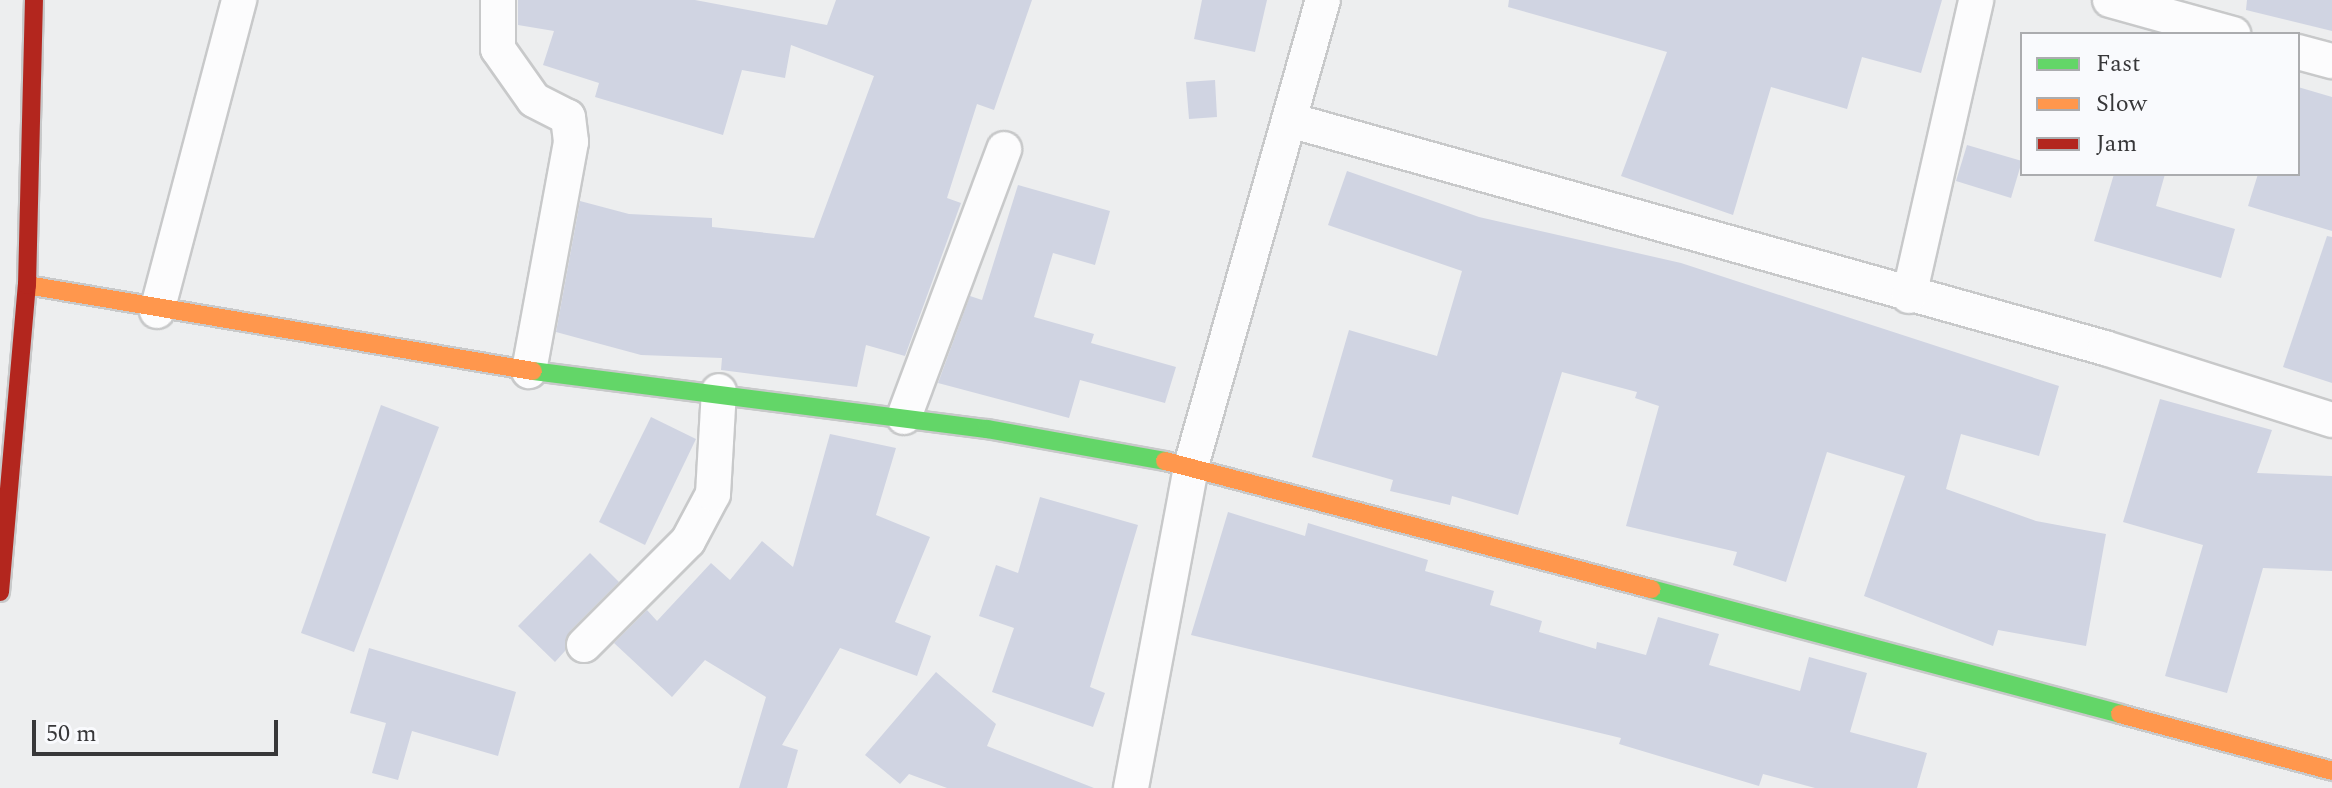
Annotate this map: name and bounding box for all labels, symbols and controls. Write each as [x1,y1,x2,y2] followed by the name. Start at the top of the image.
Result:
[2020,32,2300,176] legend
[2096,46,2141,82] text: Fast
[2096,86,2147,122] text: Slow
[2096,126,2137,162] text: Jam
[36,704,282,754] scale bar
[46,716,97,752] text: 50 m

